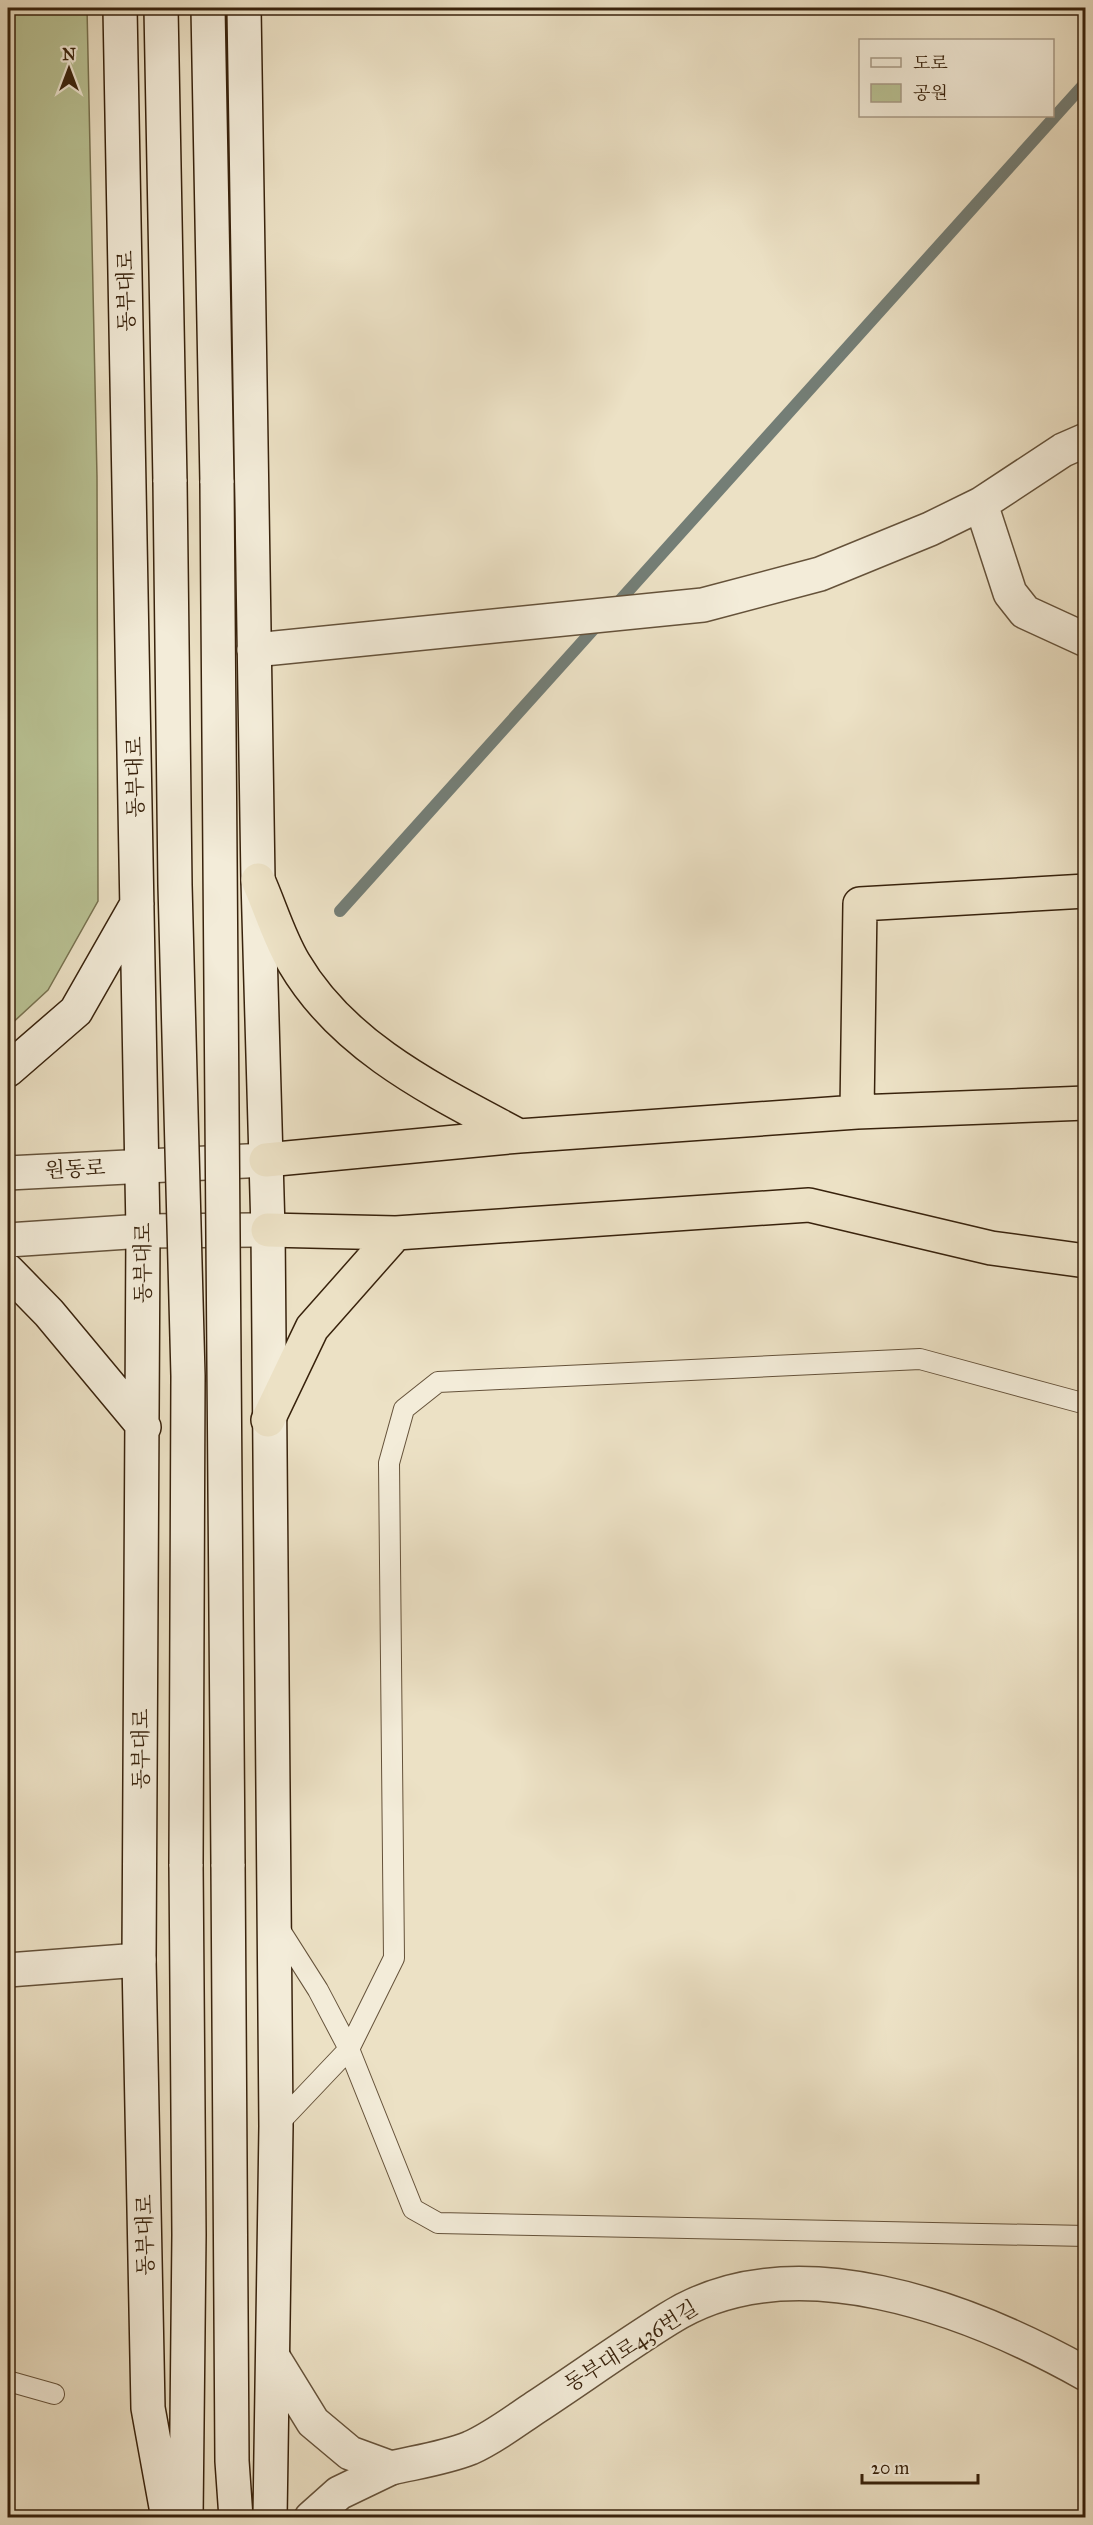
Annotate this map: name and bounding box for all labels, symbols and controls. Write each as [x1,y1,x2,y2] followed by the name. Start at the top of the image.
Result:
[39,39,99,99] north arrow
[859,39,1054,117] legend
[62,45,76,64] text: N
[913,52,948,74] text: 도로
[913,82,948,104] text: 공원
[112,250,140,332] street label: 동부대로
[121,736,149,818] street label: 동부대로
[44,1154,106,1184] street label: 원동로
[130,1222,156,1304] street label: 동부대로
[128,1708,154,1790] street label: 동부대로
[131,2194,159,2276] street label: 동부대로
[559,2295,703,2397] street label: 동부대로436번길
[862,2447,978,2485] scale bar
[871,2457,909,2479] text: 20 m

